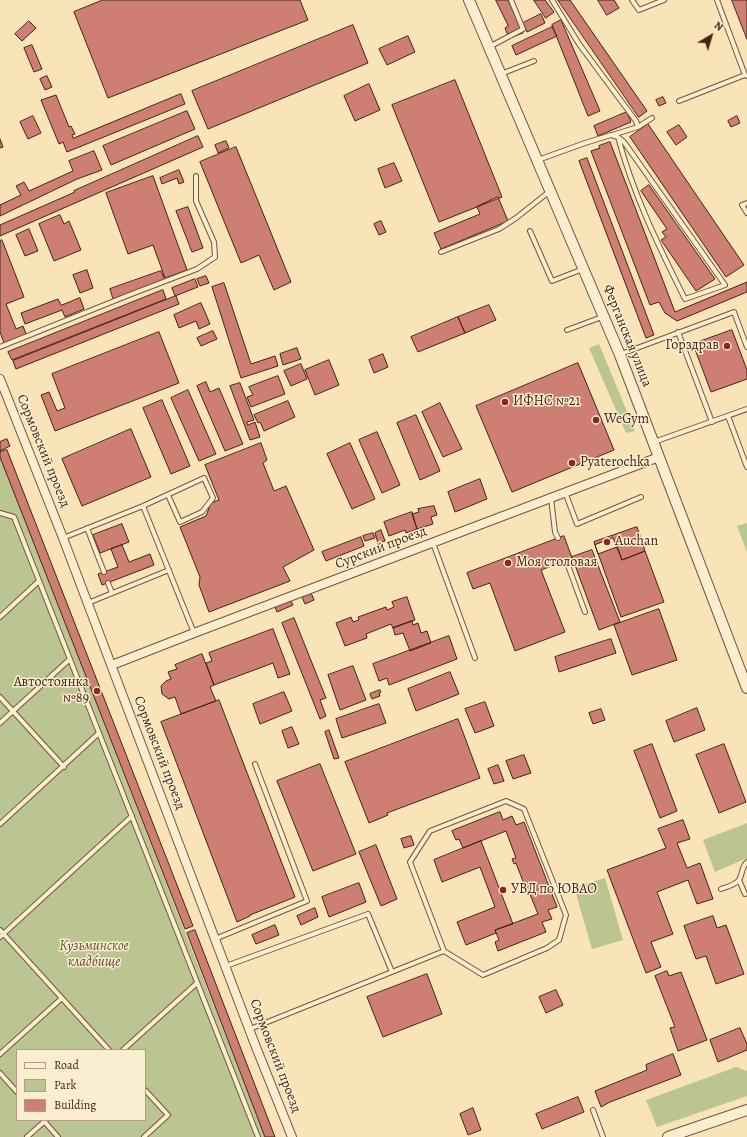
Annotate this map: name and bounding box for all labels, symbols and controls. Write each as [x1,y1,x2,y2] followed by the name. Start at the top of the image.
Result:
[691,16,731,56] north arrow
[711,18,726,35] text: N
[599,282,655,390] street label: Ферганская улица
[665,338,719,354] place label: Горздрав
[722,341,732,351] marker: Горздрав
[13,392,73,510] street label: Сормовский проезд
[513,394,580,410] place label: ИФНС №21
[500,397,510,407] marker: ИФНС №21
[604,412,649,428] place label: WeGym
[591,415,601,425] marker: WeGym
[580,455,650,471] place label: Pyaterochka
[567,458,577,468] marker: Pyaterochka
[333,523,429,573] street label: Сурский проезд
[615,534,658,550] place label: Auchan
[602,537,612,547] marker: Auchan
[516,555,597,571] place label: Моя столовая
[503,558,513,568] marker: Моя столовая
[14,675,89,708] place label: Автостоянка №89
[92,686,102,696] marker: Автостоянка №89
[130,694,188,812] street label: Сормовский проезд
[511,882,597,898] place label: УВД по ЮВАО
[498,885,508,895] marker: УВД по ЮВАО
[59,939,129,972] park label: Кузьминское кладбище
[246,997,304,1115] street label: Сормовский проезд
[16,1049,146,1121] legend
[54,1057,79,1073] text: Road
[54,1077,77,1093] text: Park
[54,1097,96,1113] text: Building

